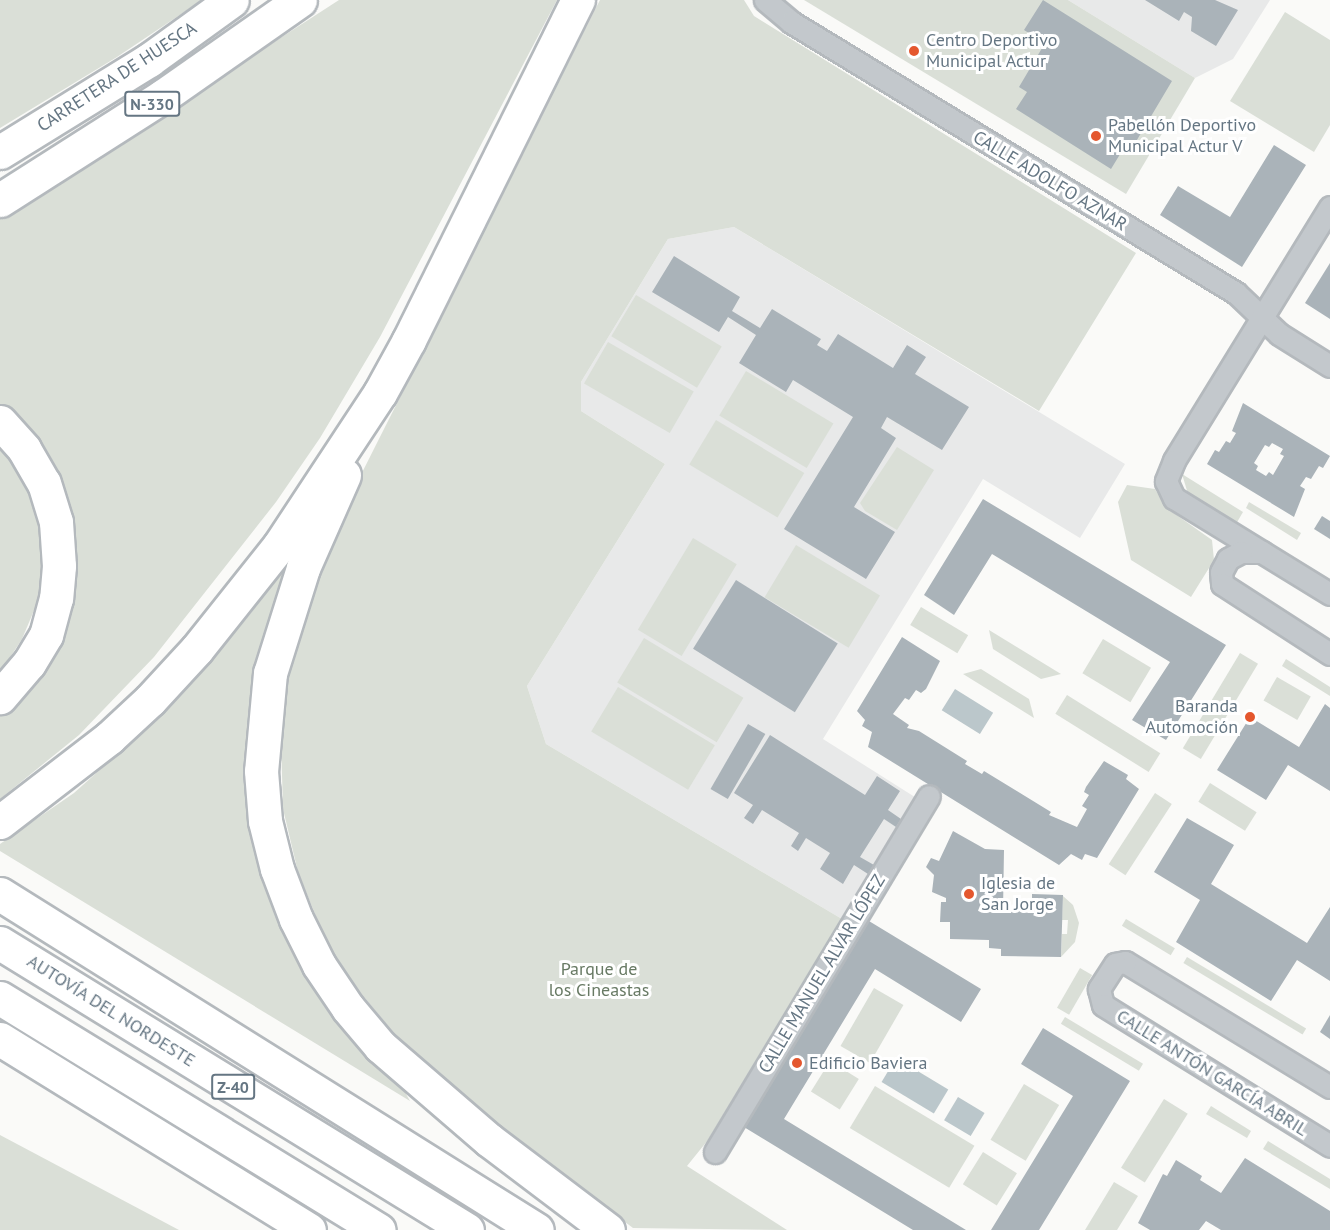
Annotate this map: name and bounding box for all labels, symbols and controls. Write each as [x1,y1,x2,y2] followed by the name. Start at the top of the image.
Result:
[33,17,201,137] street label: CARRETERA DE HUESCA
[926,30,1057,72] place label: Centro Deportivo Municipal Actur
[907,44,921,58] marker: Centro Deportivo Municipal Actur
[124,91,180,117] road number: N-330
[1108,115,1256,158] place label: Pabellón Deportivo Municipal Actur V
[969,126,1131,236] street label: CALLE ADOLFO AZNAR
[1089,129,1103,143] marker: Pabellón Deportivo Municipal Actur V
[1146,696,1238,738] place label: Baranda Automoción
[1243,710,1257,724] marker: Baranda Automoción
[754,870,890,1078] street label: CALLE MANUEL ALVAR LÓPEZ
[981,873,1055,916] place label: Iglesia de San Jorge
[962,887,976,901] marker: Iglesia de San Jorge
[22,950,200,1072] street label: AUTOVÍA DEL NORDESTE
[549,959,649,1002] park label: Parque de los Cineastas
[1112,1005,1312,1141] street label: CALLE ANTÓN GARCÍA ABRIL
[809,1052,927,1074] place label: Edificio Baviera
[790,1056,804,1070] marker: Edificio Baviera
[210,1074,256,1100] road number: Z-40

